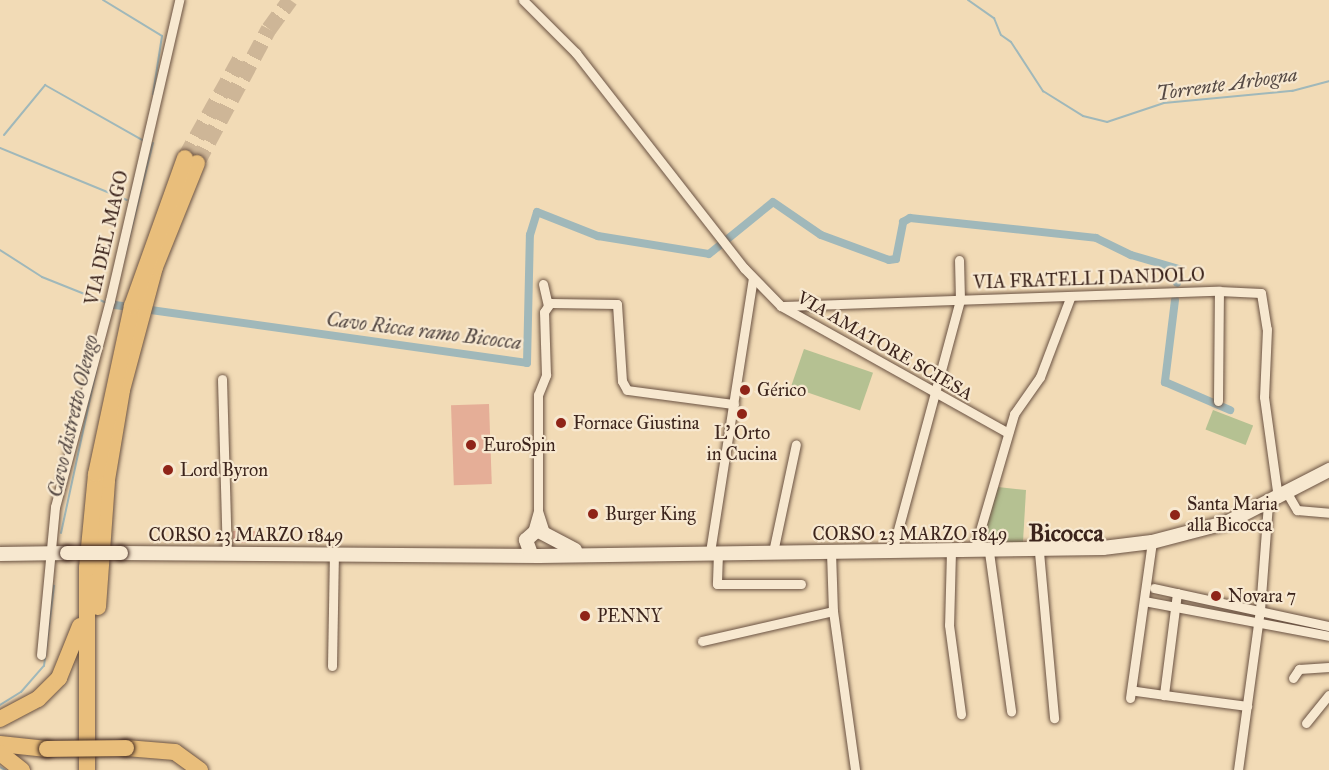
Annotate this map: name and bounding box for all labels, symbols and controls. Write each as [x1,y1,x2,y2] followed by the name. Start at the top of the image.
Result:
[1155,62,1299,106] water label: Torrente Arbogna
[81,169,133,307] street label: VIA DEL MAGO
[973,264,1205,294] street label: VIA FRATELLI DANDOLO
[793,287,977,405] street label: VIA AMATORE SCIESA
[325,307,523,355] water label: Cavo Ricca ramo Bicocca
[43,333,103,499] water label: Cavo distretto Olengo
[757,379,806,401] place label: Gérico
[738,383,752,397] marker: Gérico
[735,407,749,421] marker: L' Orto in Cucina
[573,412,699,434] place label: Fornace Giustina
[554,416,568,430] marker: Fornace Giustina
[707,423,777,466] place label: L' Orto in Cucina
[483,434,555,456] place label: EuroSpin
[464,438,478,452] marker: EuroSpin
[180,459,268,481] place label: Lord Byron
[161,463,175,477] marker: Lord Byron
[1187,494,1278,536] place label: Santa Maria alla Bicocca
[605,503,696,525] place label: Burger King
[586,507,600,521] marker: Burger King
[1168,508,1182,522] marker: Santa Maria alla Bicocca
[1028,520,1104,548] district label: Bicocca
[813,523,1007,545] street label: CORSO 23 MARZO 1849
[149,524,343,546] street label: CORSO 23 MARZO 1849
[1228,585,1296,607] place label: Novara 7
[1209,589,1223,603] marker: Novara 7
[597,605,662,627] place label: PENNY
[578,609,592,623] marker: PENNY

